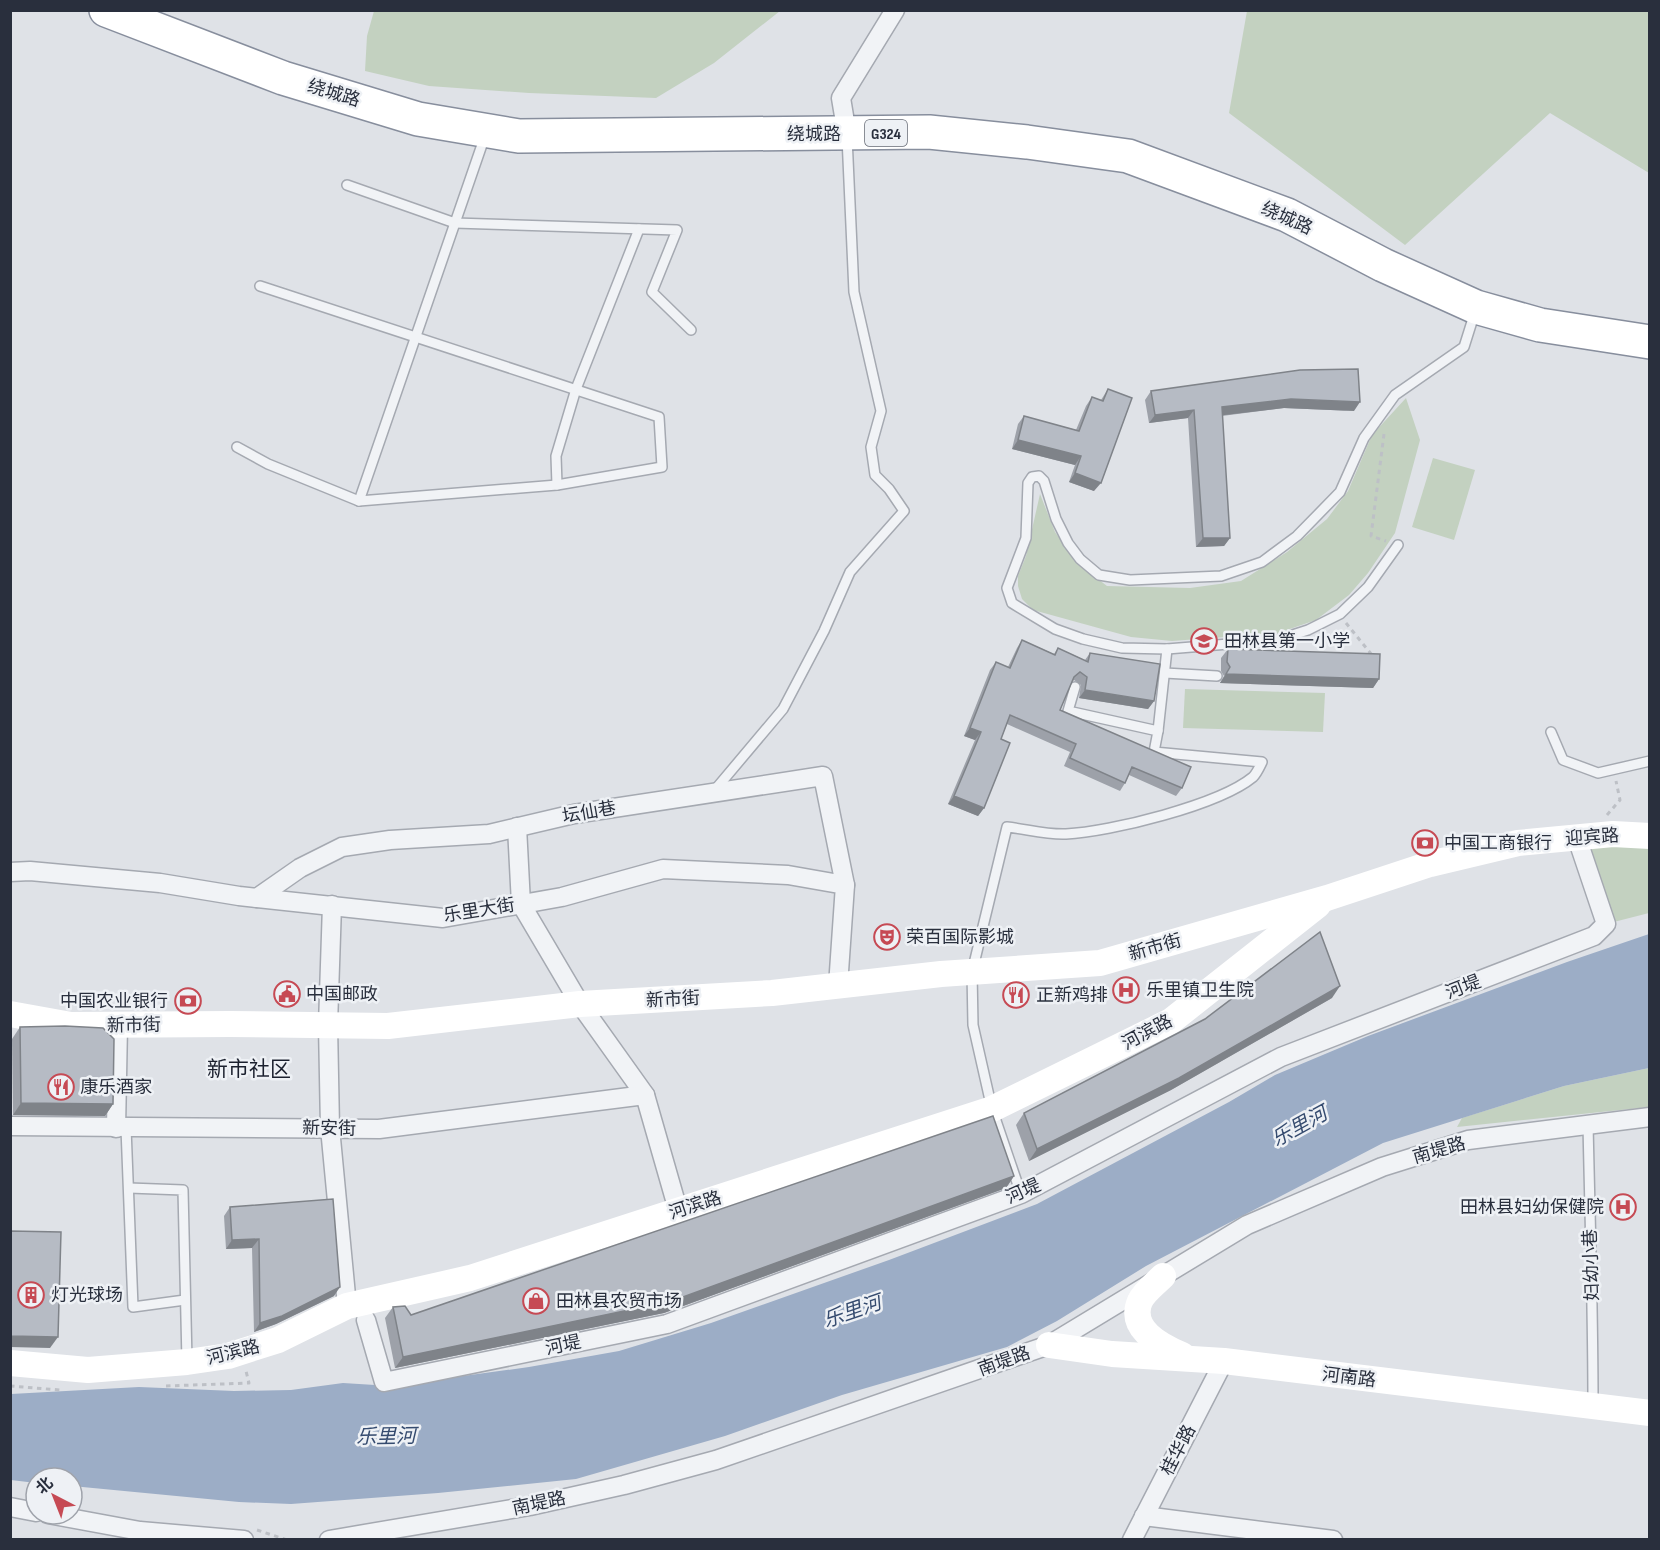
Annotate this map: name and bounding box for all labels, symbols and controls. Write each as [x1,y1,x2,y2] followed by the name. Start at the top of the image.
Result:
[305,76,363,111] street label: 绕城路
[865,120,907,146] road number: G324
[787,124,841,145] street label: 绕城路
[1258,198,1316,239] street label: 绕城路
[1189,626,1219,656] school or university icon: 田林县第一小学
[1224,631,1350,652] place label: 田林县第一小学
[561,797,617,828] street label: 坛仙巷
[1564,825,1620,850] street label: 迎宾路
[1410,828,1440,858] bank icon: 中国工商银行
[1444,833,1552,854] place label: 中国工商银行
[442,894,516,926] street label: 乐里大街
[872,922,902,952] theatre icon: 荣百国际影城
[906,927,1014,948] place label: 荣百国际影城
[1126,930,1184,965] street label: 新市街
[1443,971,1484,1004] street label: 河堤
[1111,975,1141,1005] hospital icon: 乐里镇卫生院
[272,979,302,1009] public building icon: 中国邮政
[1001,980,1031,1010] restaurant icon: 正新鸡排
[1146,980,1254,1001] place label: 乐里镇卫生院
[306,984,378,1005] place label: 中国邮政
[1036,985,1108,1006] place label: 正新鸡排
[173,986,203,1016] bank icon: 中国农业银行
[646,988,701,1011] street label: 新市街
[60,991,168,1012] place label: 中国农业银行
[1118,1010,1176,1054] street label: 河滨路
[107,1015,161,1036] street label: 新市街
[207,1057,291,1082] district label: 新市社区
[46,1072,76,1102] restaurant icon: 康乐酒家
[80,1077,152,1098] place label: 康乐酒家
[1267,1100,1335,1152] water label: 乐里河
[302,1118,356,1139] street label: 新安街
[1410,1133,1468,1168] street label: 南堤路
[1002,1175,1044,1208] street label: 河堤
[666,1187,724,1224] street label: 河滨路
[1608,1192,1638,1222] hospital icon: 田林县妇幼保健院
[1460,1197,1604,1218] place label: 田林县妇幼保健院
[1580,1229,1603,1301] street label: 妇幼小巷
[16,1280,46,1310] building icon: 灯光球场
[51,1285,123,1306] place label: 灯光球场
[521,1286,551,1316] shop icon: 田林县农贸市场
[820,1290,888,1333] water label: 乐里河
[556,1291,682,1312] place label: 田林县农贸市场
[543,1331,583,1360] street label: 河堤
[204,1336,262,1369] street label: 河滨路
[975,1342,1033,1381] street label: 南堤路
[1321,1364,1377,1391] street label: 河南路
[1157,1421,1200,1479] street label: 桂华路
[356,1424,420,1450] water label: 乐里河
[24,1466,84,1526] north arrow
[33,1474,57,1498] text: 北
[511,1488,568,1519] street label: 南堤路

